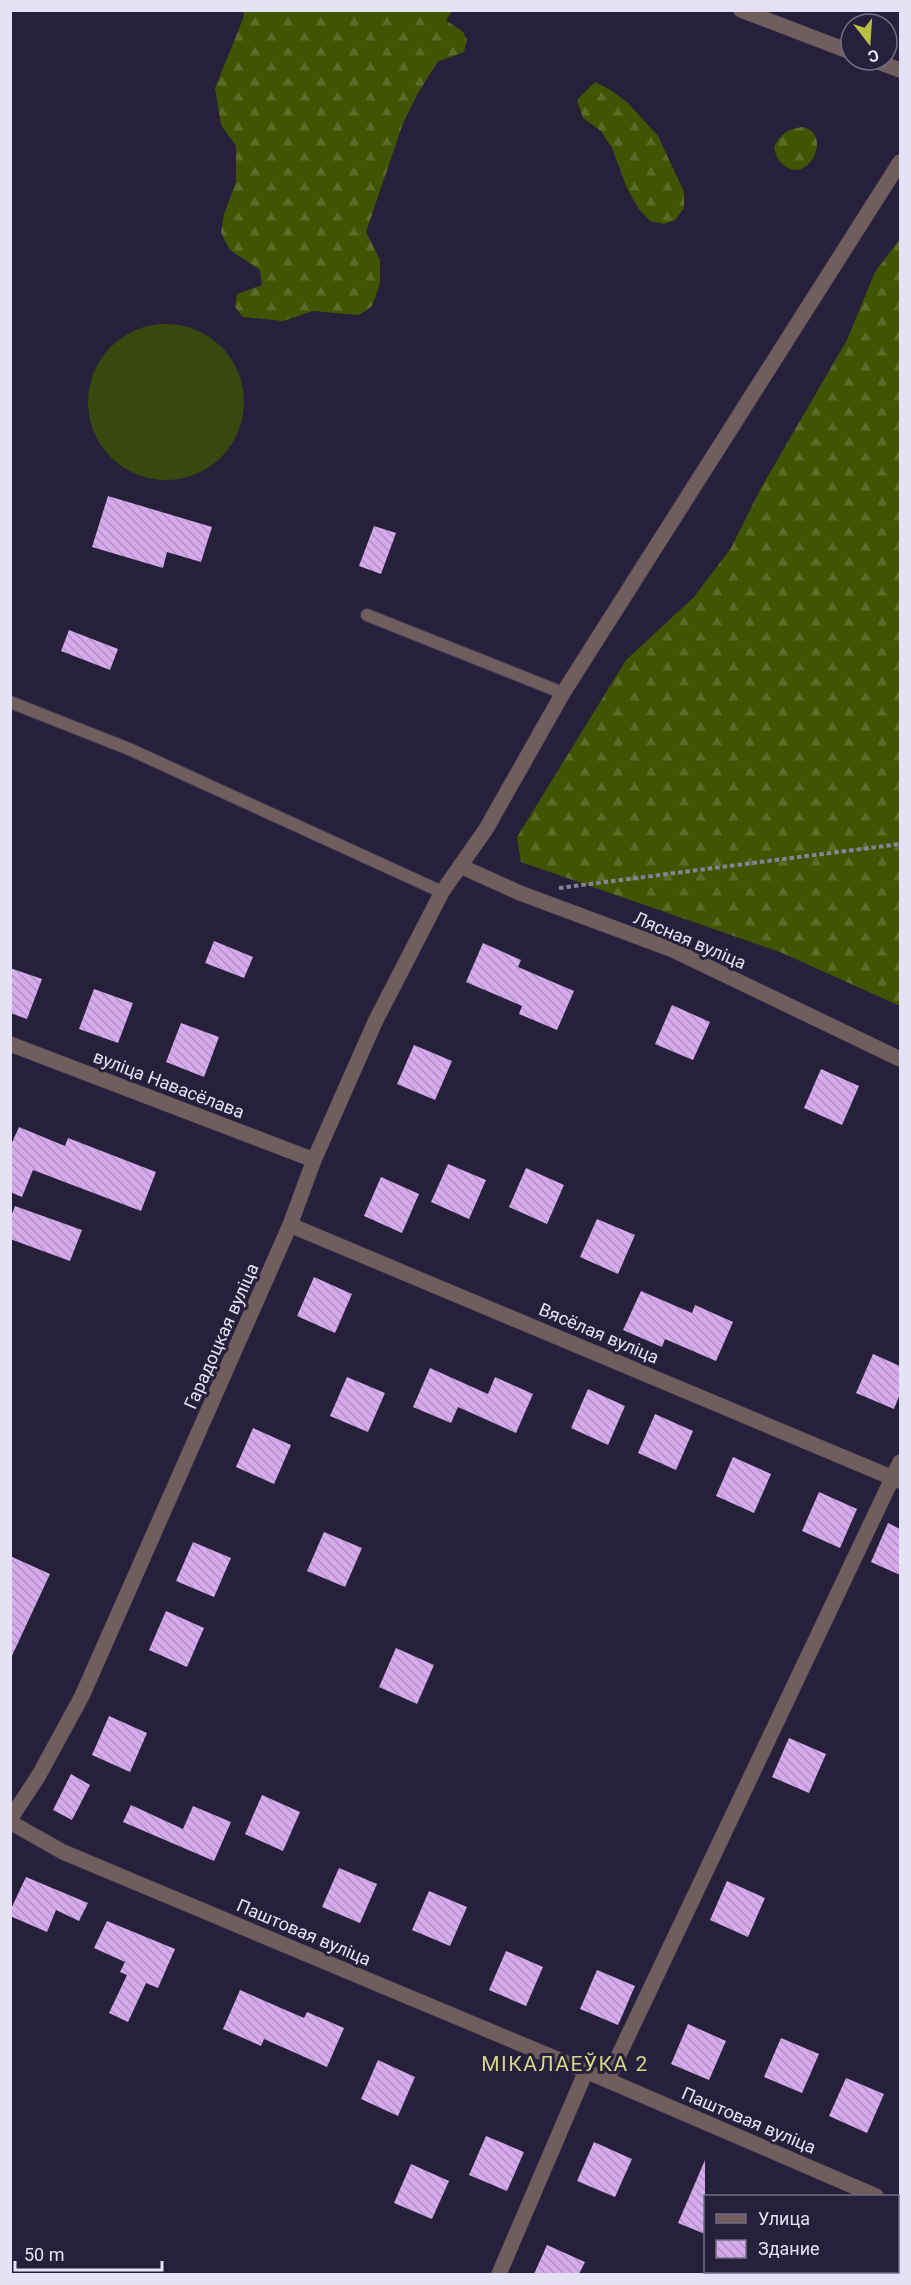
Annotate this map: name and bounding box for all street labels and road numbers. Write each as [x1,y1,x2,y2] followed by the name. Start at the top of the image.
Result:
[631,907,749,973] street label: Лясная вуліца
[91,1046,247,1122] street label: вуліца Навасёлава
[179,1260,263,1412] street label: Гарадоцкая вуліца
[536,1298,662,1368] street label: Вясёлая вуліца
[234,1894,374,1970] street label: Паштовая вуліца
[679,2082,819,2158] street label: Паштовая вуліца

